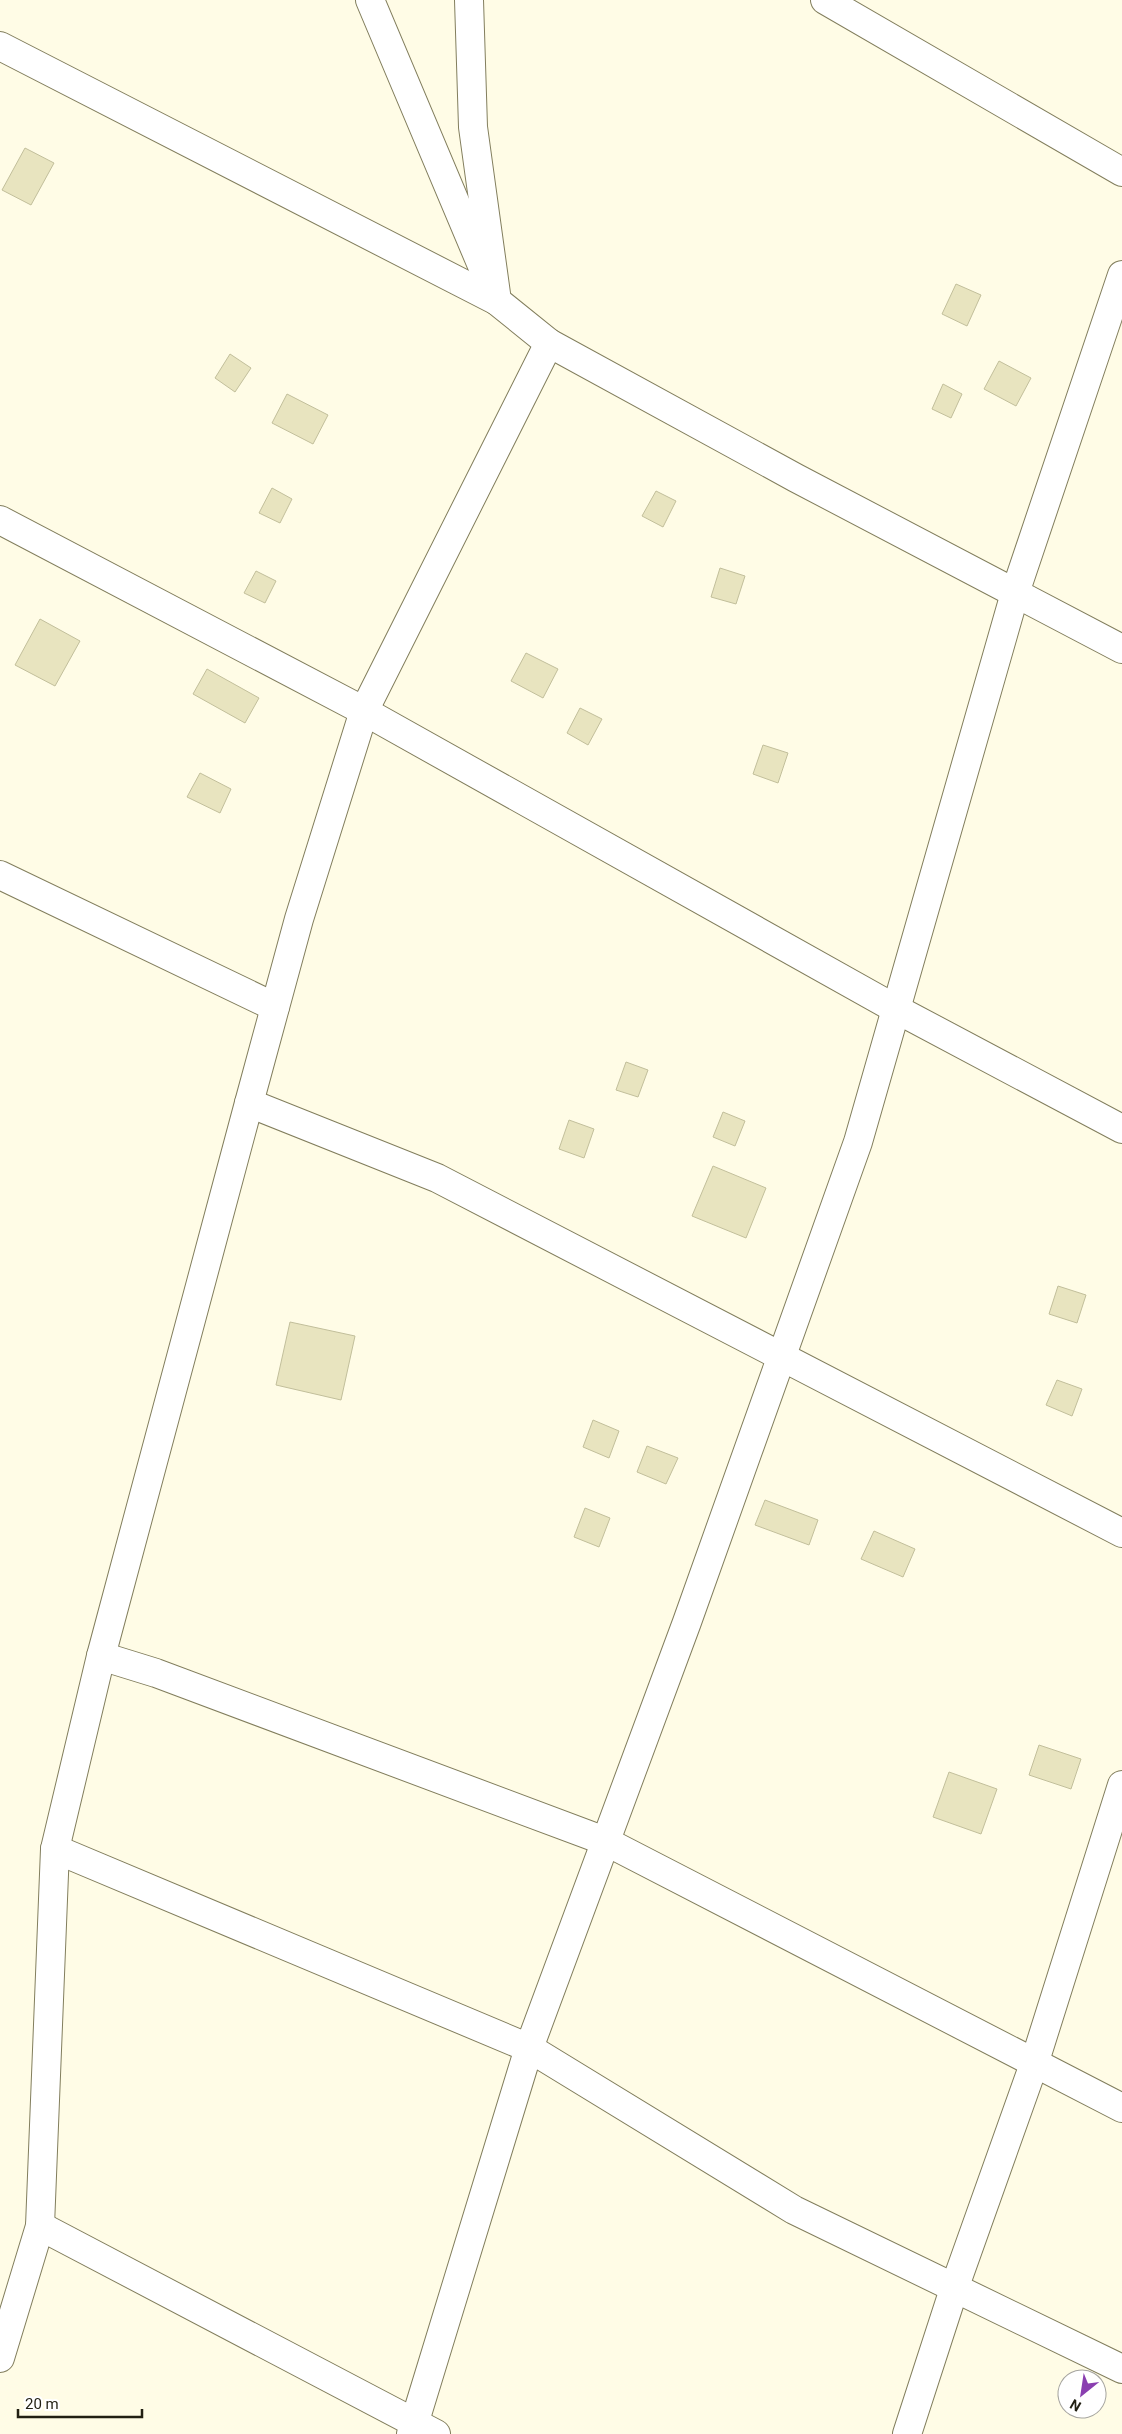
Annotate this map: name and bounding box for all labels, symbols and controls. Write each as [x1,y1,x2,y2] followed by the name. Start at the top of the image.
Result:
[1057,2369,1107,2419] north arrow
[18,2386,141,2418] scale bar
[25,2395,59,2413] text: 20 m
[1067,2396,1084,2415] text: N

